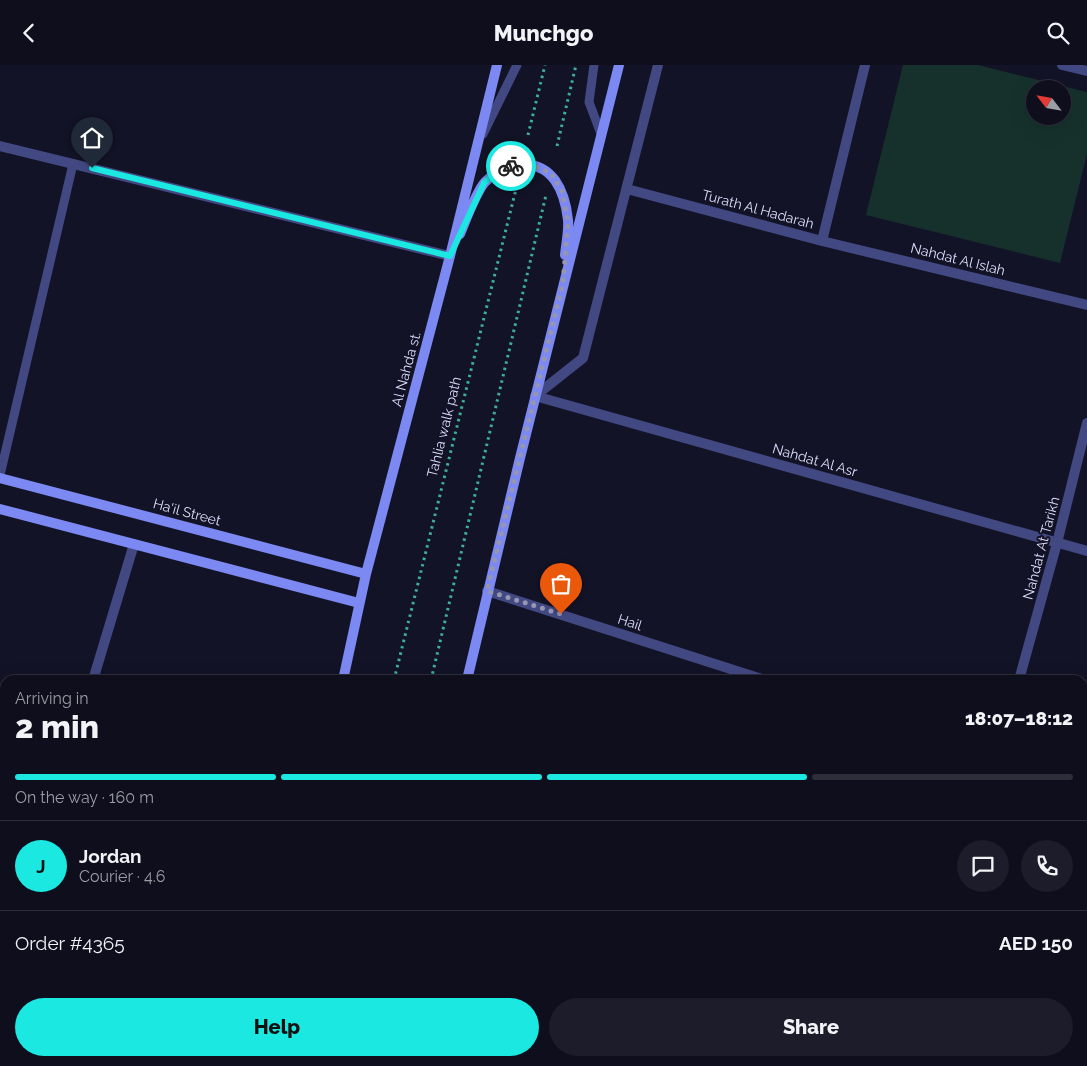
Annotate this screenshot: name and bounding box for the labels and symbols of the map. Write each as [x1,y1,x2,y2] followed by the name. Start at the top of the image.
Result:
[1026,80,1071,125] north arrow
[71,117,113,168] pin
[486,141,536,191] courier
[700,186,816,232] street label: Turath Al Hadarah
[909,240,1007,278] street label: Nahdat Al Islah
[388,330,424,408] street label: Al Nahda st.
[424,375,464,479] street label: Tahlia walk path
[771,440,859,480] street label: Nahdat Al Asr
[151,495,223,529] street label: Ha'il Street
[1020,495,1062,601] street label: Nahdat At Tarikh
[540,563,582,614] pin
[616,611,644,633] street label: Hail

